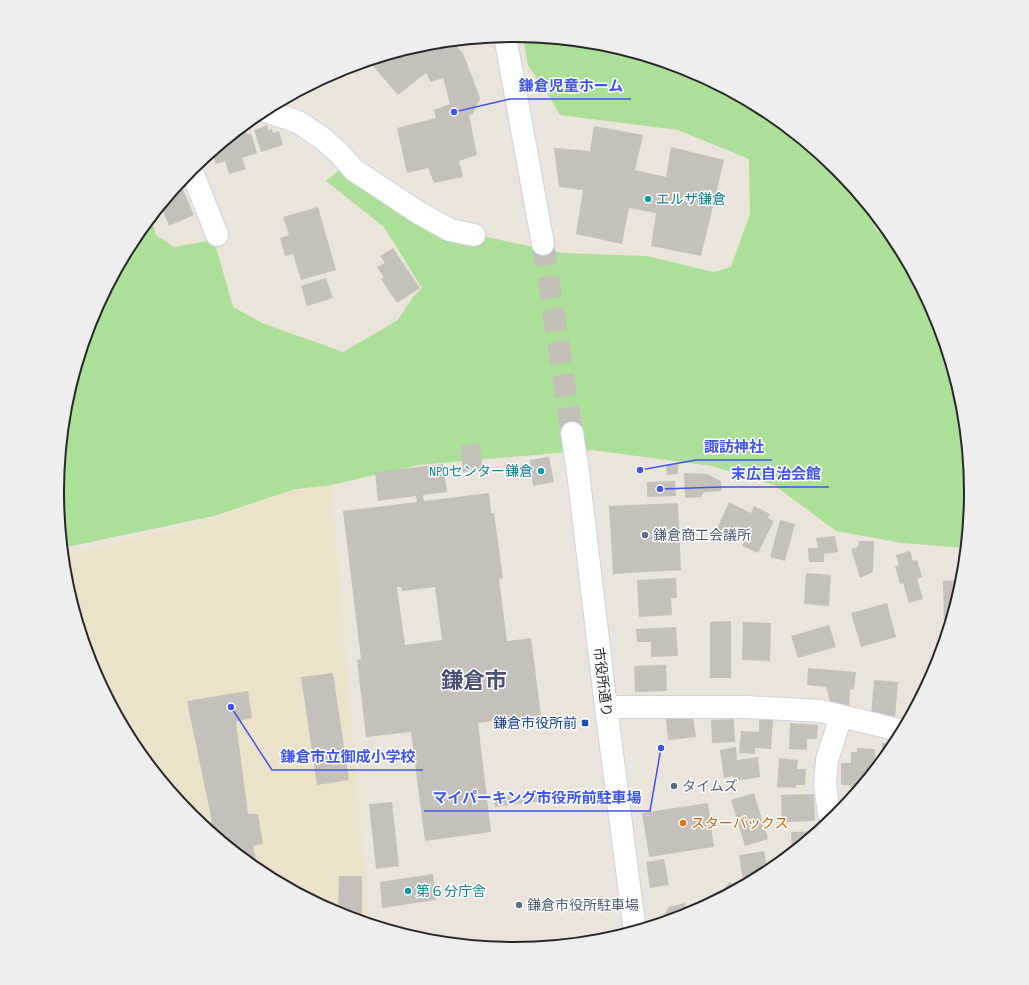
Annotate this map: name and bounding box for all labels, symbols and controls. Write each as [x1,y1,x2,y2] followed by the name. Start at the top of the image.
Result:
[510,72,631,99] callout: 鎌倉児童ホーム
[518,77,623,96] text: 鎌倉児童ホーム
[656,191,726,208] place label: エルザ鎌倉
[643,194,653,204] marker: エルザ鎌倉
[696,433,772,460] callout: 諏訪神社
[704,438,764,457] text: 諏訪神社
[723,460,829,487] callout: 末広自治会館
[429,463,533,480] place label: NPOセンター鎌倉
[731,465,821,484] text: 末広自治会館
[536,466,546,476] marker: NPOセンター鎌倉
[653,527,751,544] place label: 鎌倉商工会議所
[640,530,650,540] marker: 鎌倉商工会議所
[590,646,615,718] street label: 市役所通り
[441,668,507,695] district label: 鎌倉市
[493,715,577,732] place label: 鎌倉市役所前
[580,718,590,728] marker: 鎌倉市役所前
[272,743,423,770] callout: 鎌倉市立御成小学校
[279,748,416,767] text: 鎌倉市立御成小学校
[682,778,738,795] place label: タイムズ
[669,781,679,791] marker: タイムズ
[424,784,650,811] callout: マイパーキング市役所前駐車場
[432,789,642,808] text: マイパーキング市役所前駐車場
[691,815,788,832] place label: スターバックス
[678,818,688,828] marker: スターバックス
[416,883,486,900] place label: 第６分庁舎
[403,886,413,896] marker: 第６分庁舎
[527,897,639,914] place label: 鎌倉市役所駐車場
[514,900,524,910] marker: 鎌倉市役所駐車場

